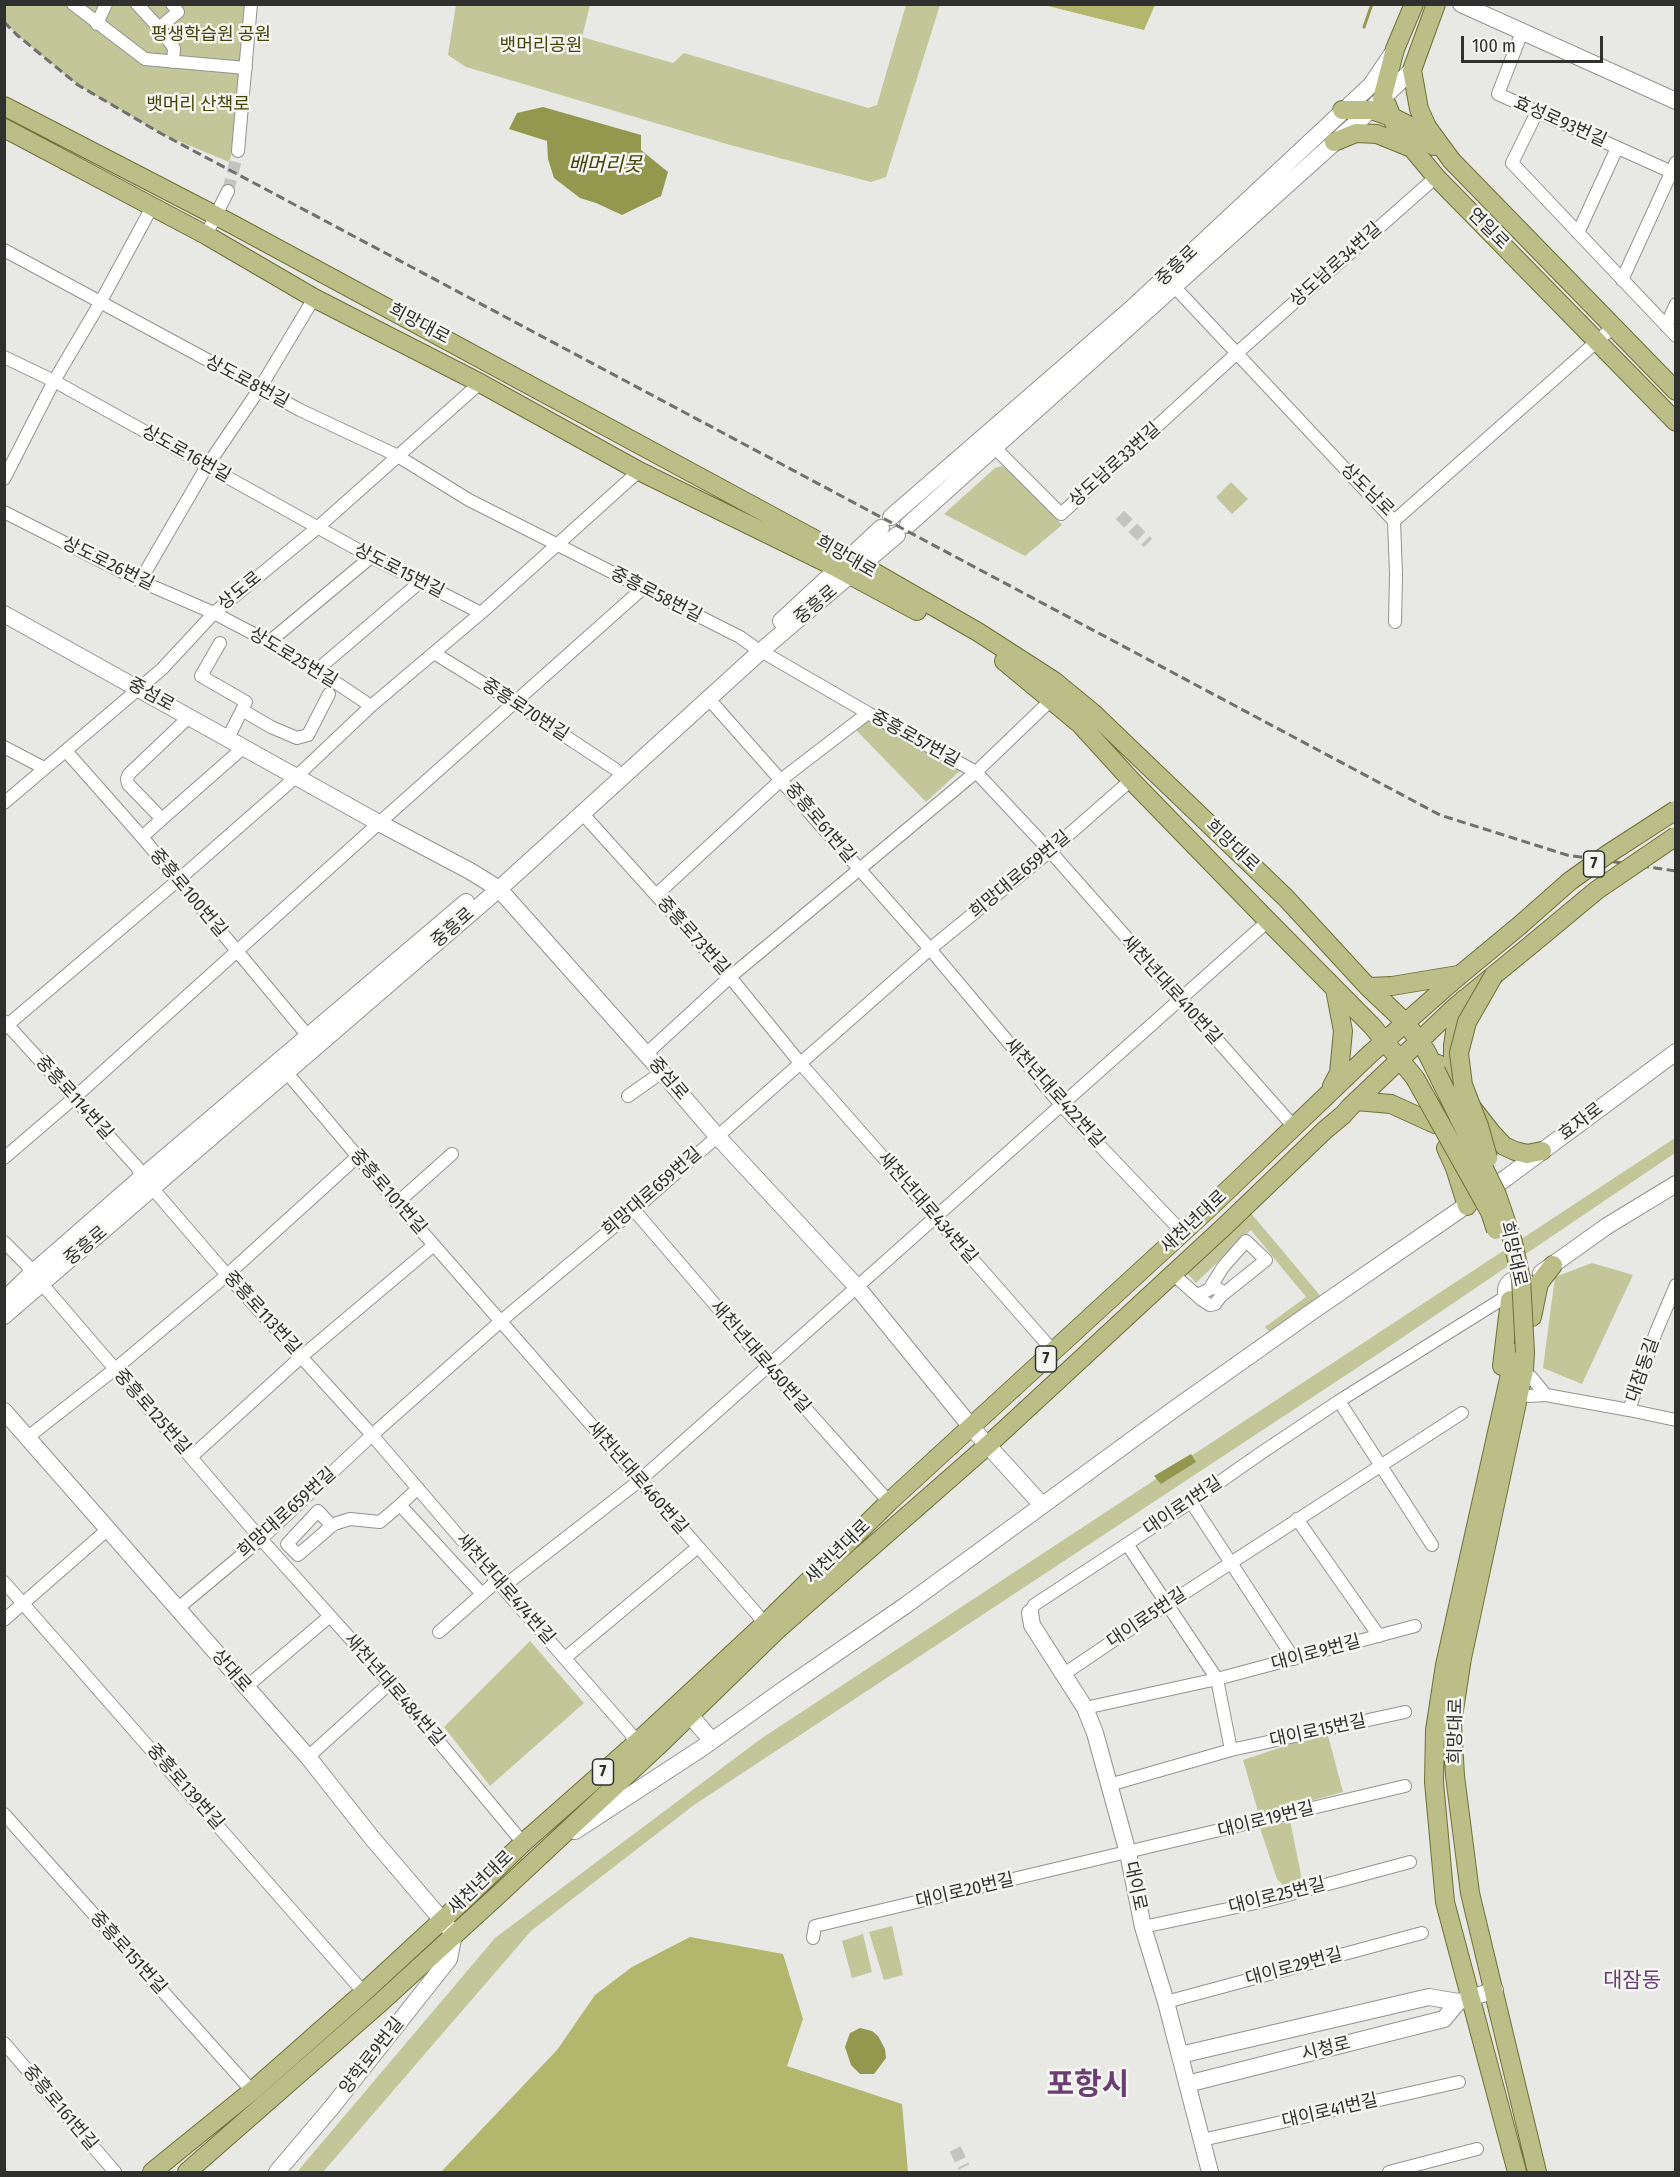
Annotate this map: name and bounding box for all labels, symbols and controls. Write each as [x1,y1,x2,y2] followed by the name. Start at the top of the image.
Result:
[151,24,271,46] park label: 평생학습원 공원
[1464,24,1606,62] scale bar
[500,35,582,57] park label: 뱃머리공원
[1472,35,1516,57] text: 100 m
[1510,92,1610,152] street label: 효성로93번길
[146,94,250,116] park label: 뱃머리 산책로
[568,153,642,177] water label: 배머리못
[1463,204,1513,254] street label: 연일로
[1286,218,1386,312] street label: 상도남로34번길
[1151,241,1203,291] street label: 중흥로
[385,299,453,349] street label: 희망대로
[201,351,293,413] street label: 상도로8번길
[1065,418,1165,512] street label: 상도남로33번길
[138,421,234,487] street label: 상도로16번길
[1336,459,1398,521] street label: 상도남로
[812,531,880,583] street label: 희망대로
[58,532,158,596] street label: 상도로26번길
[350,539,448,603] street label: 상도로15번길
[607,563,705,627] street label: 중흥로58번길
[214,567,266,615] street label: 상도로
[790,581,842,629] street label: 중흥로
[245,623,341,693] street label: 상도로25번길
[124,674,178,716] street label: 중섬로
[477,674,573,746] street label: 중흥로70번길
[867,706,963,772] street label: 중흥로57번길
[780,779,860,867] street label: 중흥로61번길
[1201,815,1263,877] street label: 희망대로
[965,827,1075,923] street label: 희망대로659번길
[145,844,231,942] street label: 중흥로100번길
[1584,851,1604,877] road number: 7
[652,892,734,980] street label: 중흥로73번길
[427,904,479,952] street label: 중흥로
[1116,931,1226,1049] street label: 새천년대로410번길
[999,1034,1109,1152] street label: 새천년대로422번길
[31,1052,117,1144] street label: 중흥로114번길
[644,1053,692,1105] street label: 중섬로
[1555,1098,1607,1146] street label: 효자로
[598,1143,706,1241] street label: 희망대로659번길
[345,1145,431,1239] street label: 중흥로101번길
[873,1148,981,1268] street label: 새천년대로434번길
[1156,1186,1232,1258] street label: 새천년대로
[1495,1219,1531,1289] street label: 희망대로
[60,1222,112,1270] street label: 중흥로
[219,1267,305,1359] street label: 중흥로113번길
[705,1296,815,1418] street label: 새천년대로450번길
[1622,1335,1664,1405] street label: 대잠동길
[1036,1346,1056,1372] road number: 7
[109,1365,195,1459] street label: 중흥로125번길
[582,1417,692,1539] street label: 새천년대로460번길
[233,1463,341,1563] street label: 희망대로659번길
[1140,1472,1226,1540] street label: 대이로1번길
[801,1515,875,1589] street label: 새천년대로
[451,1529,559,1649] street label: 새천년대로474번길
[1103,1584,1191,1652] street label: 대이로5번길
[339,1629,449,1751] street label: 새천년대로484번길
[1269,1631,1363,1675] street label: 대이로9번길
[207,1645,255,1697] street label: 상대로
[1445,1698,1467,1764] street label: 희망대로
[1268,1710,1368,1752] street label: 대이로15번길
[142,1740,228,1834] street label: 중흥로139번길
[592,1759,614,1785] road number: 7
[1216,1798,1316,1842] street label: 대이로19번길
[444,1846,518,1920] street label: 새천년대로
[1119,1859,1151,1913] street label: 대이로
[914,1869,1016,1913] street label: 대이로20번길
[1226,1874,1328,1918] street label: 대이로25번길
[85,1907,171,1999] street label: 중흥로151번길
[1243,1944,1345,1990] street label: 대이로29번길
[1603,1968,1661,1994] district label: 대잠동
[335,2013,409,2099] street label: 양학로9번길
[1299,2033,1353,2065] street label: 시청로
[18,2061,102,2155] street label: 중흥로161번길
[1047,2068,1129,2104] district label: 포항시
[1280,2090,1380,2132] street label: 대이로41번길

